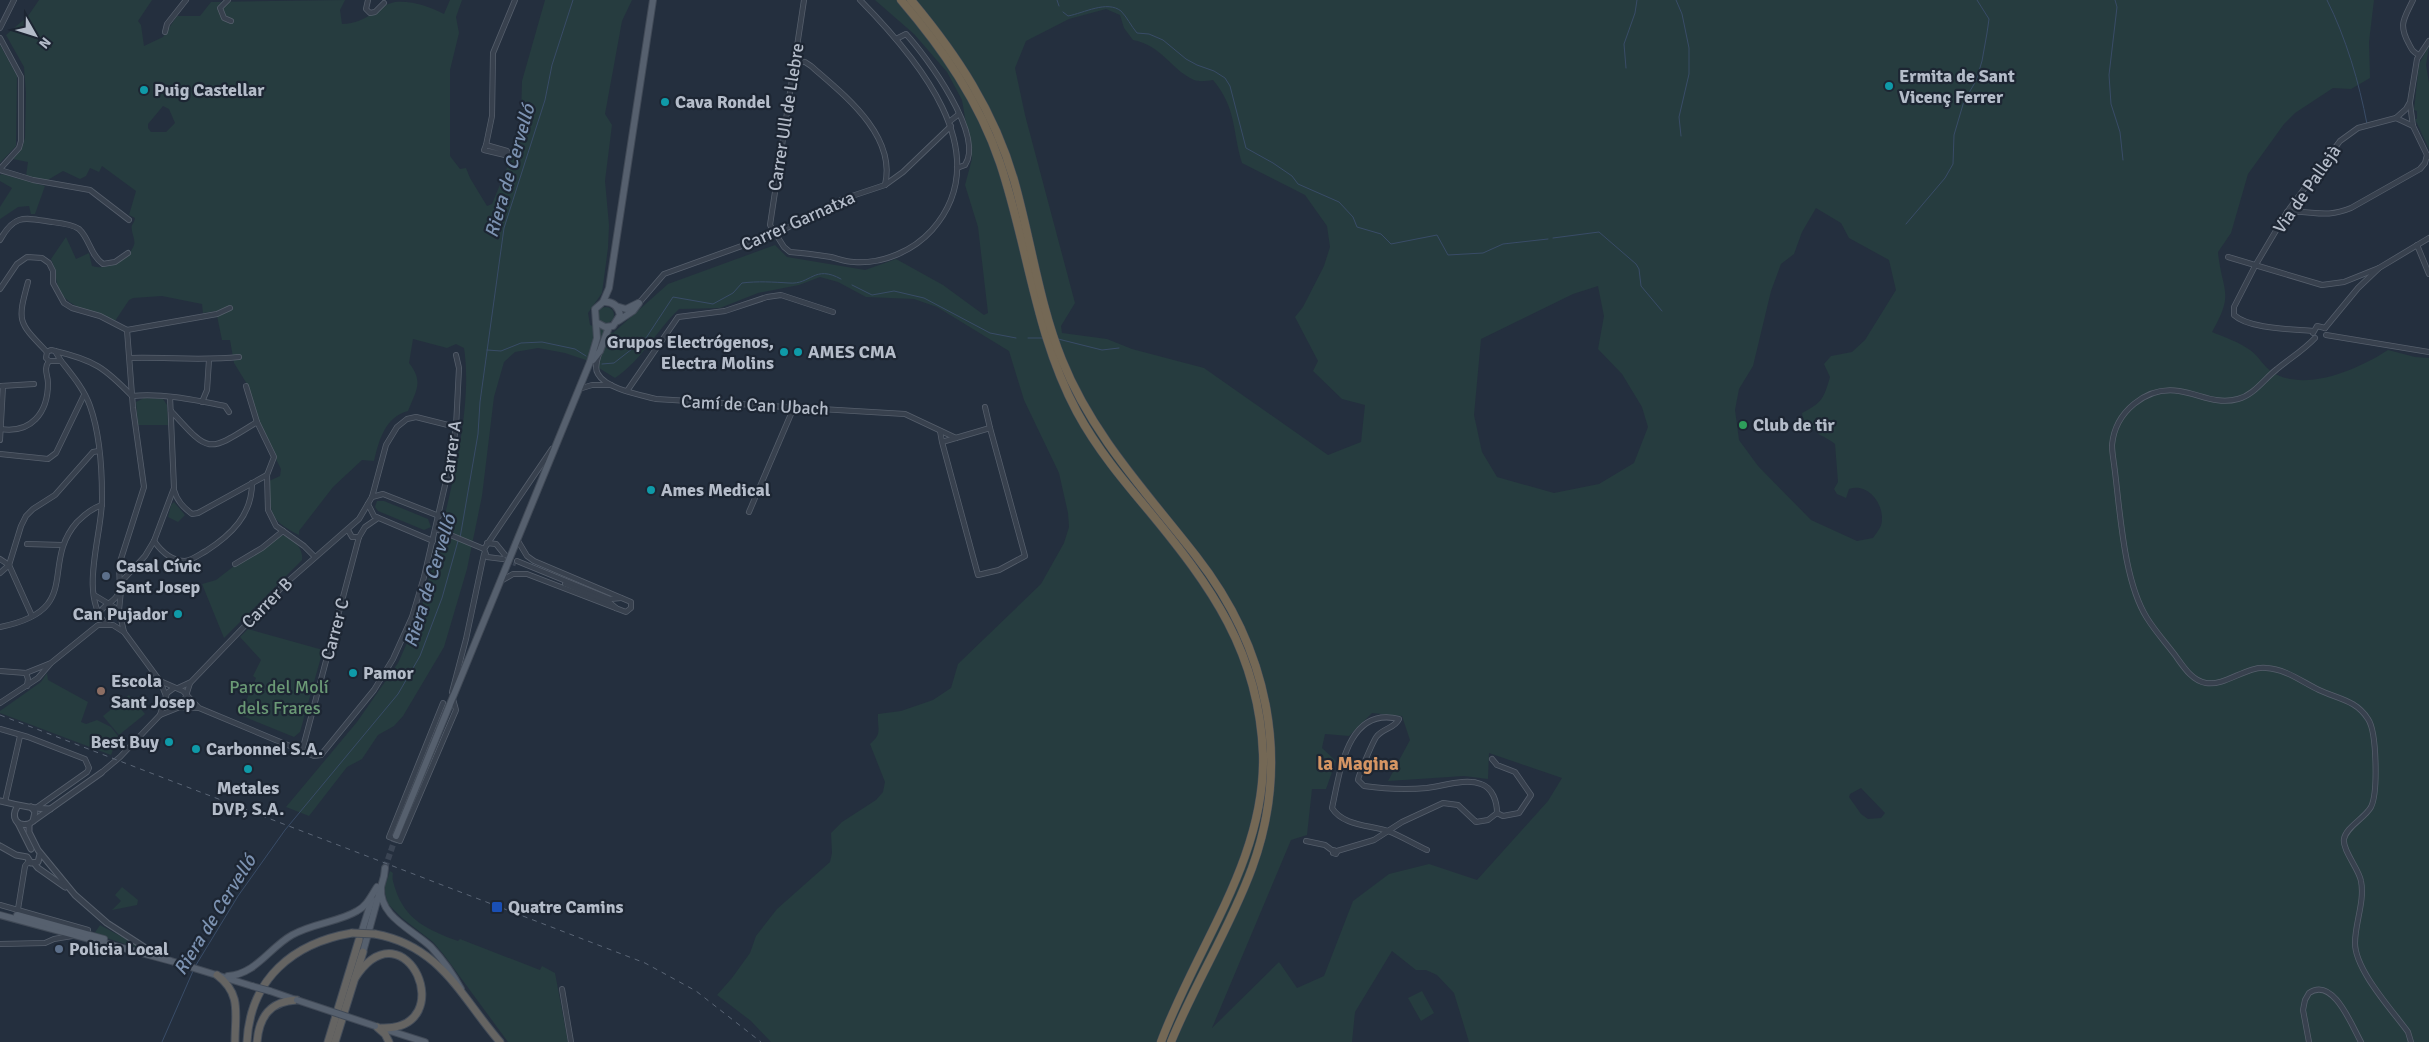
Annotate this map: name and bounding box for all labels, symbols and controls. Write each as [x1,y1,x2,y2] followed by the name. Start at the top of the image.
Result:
[10,10,60,60] north arrow
[35,34,54,52] text: N
[763,42,809,192] street label: Carrer Ull de Llebre
[1899,65,2015,108] place label: Ermita de Sant Vicenç Ferrer
[154,79,265,101] place label: Puig Castellar
[1883,80,1895,92] marker: Ermita de Sant Vicenç Ferrer
[138,84,150,96] marker: Puig Castellar
[675,91,771,113] place label: Cava Rondel
[659,96,671,108] marker: Cava Rondel
[480,101,541,240] water label: Riera de Cervelló
[2268,140,2346,238] street label: Via de Pallejà
[738,186,858,256] street label: Carrer Garnatxa
[607,331,774,374] place label: Grupos Electrógenos, Electra Molins
[808,341,897,363] place label: AMES CMA
[778,346,790,358] marker: Grupos Electrógenos, Electra Molins
[792,346,804,358] marker: AMES CMA
[680,390,830,420] street label: Camí de Can Ubach
[1753,414,1836,436] place label: Club de tir
[436,419,466,485] street label: Carrer A
[1737,419,1749,431] marker: Club de tir
[661,479,771,501] place label: Ames Medical
[645,484,657,496] marker: Ames Medical
[398,511,462,650] water label: Riera de Cervelló
[116,555,202,598] place label: Casal Cívic Sant Josep
[100,570,112,582] marker: Casal Cívic Sant Josep
[237,573,297,633] street label: Carrer B
[316,595,354,662] street label: Carrer C
[73,603,169,625] place label: Can Pujador
[172,608,184,620] marker: Can Pujador
[363,662,414,684] place label: Pamor
[347,667,359,679] marker: Pamor
[111,670,196,713] place label: Escola Sant Josep
[229,676,329,719] park label: Parc del Molí dels Frares
[95,685,107,697] marker: Escola Sant Josep
[90,731,159,753] place label: Best Buy
[163,736,175,748] marker: Best Buy
[206,738,323,760] place label: Carbonnel S.A.
[190,743,202,755] marker: Carbonnel S.A.
[1317,752,1399,776] district label: la Magina
[242,763,254,775] marker: Metales DVP, S.A.
[212,777,284,820] place label: Metales DVP, S.A.
[168,849,262,980] water label: Riera de Cervelló
[508,896,623,918] place label: Quatre Camins
[490,900,504,914] marker: Quatre Camins
[69,938,169,960] place label: Policia Local
[53,943,65,955] marker: Policia Local

